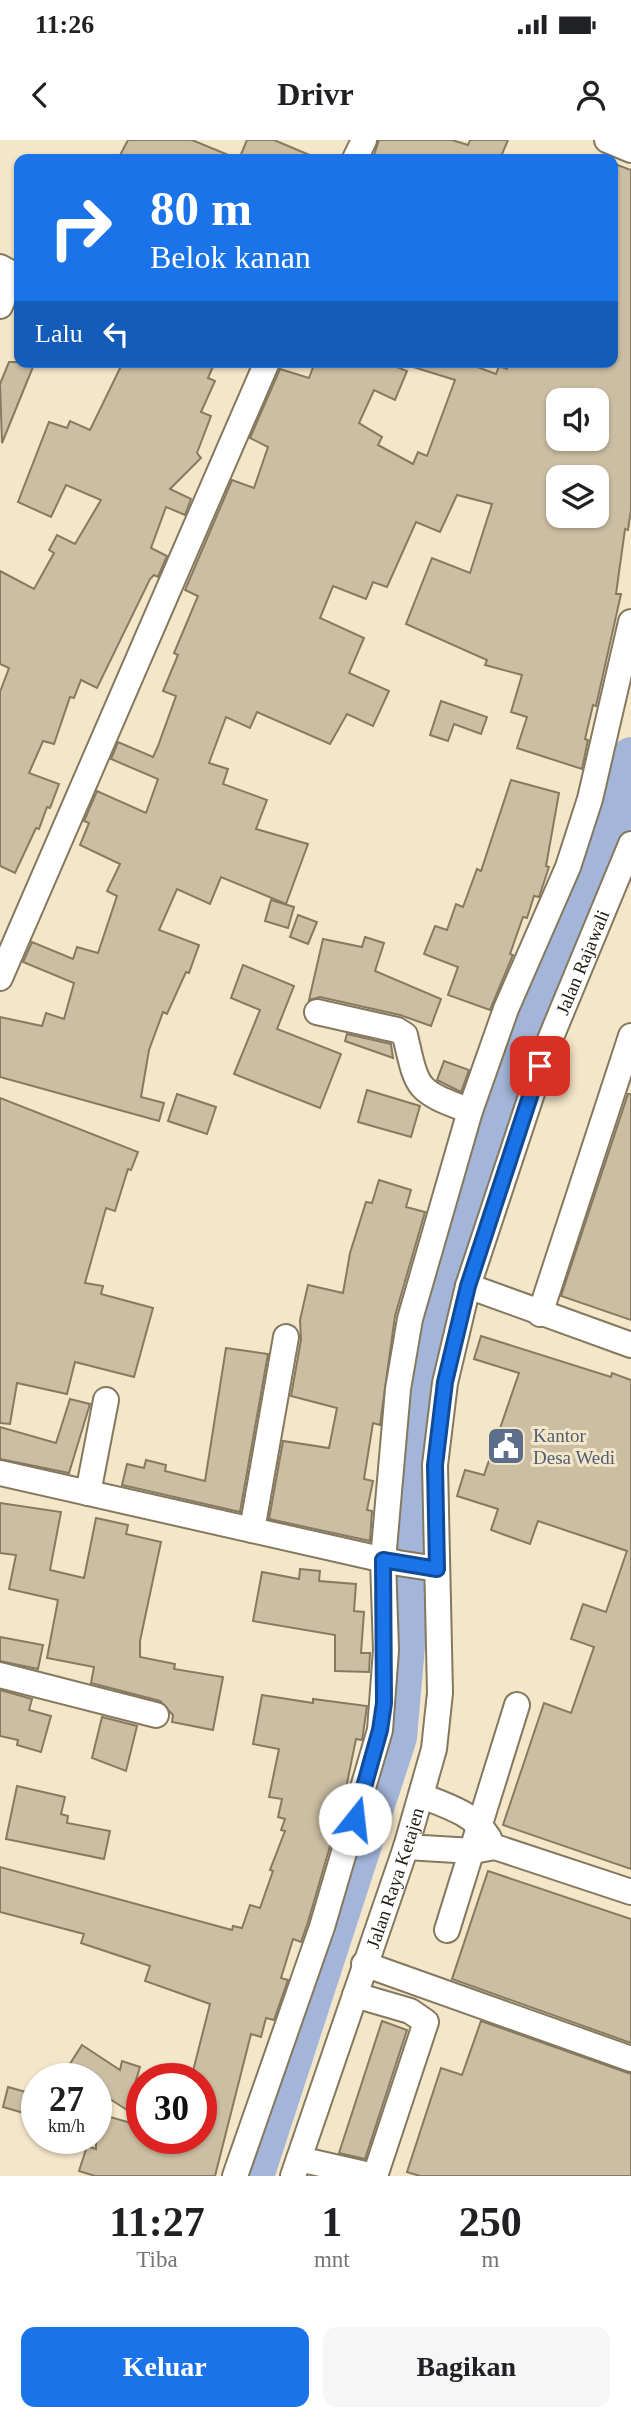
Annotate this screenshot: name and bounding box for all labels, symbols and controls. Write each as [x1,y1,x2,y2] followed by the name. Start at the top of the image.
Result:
[35,10,94,39] text: 11:26
[21,76,59,114] icon: back
[277,76,354,112] text: Drivr
[572,76,610,114] icon: person
[150,181,252,236] text: 80 m
[35,182,126,273] icon: right
[150,239,311,275] text: Belok kanan
[97,315,135,353] icon: left
[35,319,83,348] text: Lalu
[546,388,609,528] map controls
[546,388,609,451] button: sound
[546,465,609,528] button: layers
[551,907,613,1018] street label: Jalan Rajawali
[510,1036,570,1096] pin
[521,1047,559,1085] icon: arrive
[485,1425,527,1467] public building icon: Kantor Desa Wedi
[533,1425,615,1468] place label: Kantor Desa Wedi
[318,1782,392,1856] position arrow
[362,1805,427,1951] street label: Jalan Raya Ketajen
[126,2063,217,2154] speed limit sign: 30
[49,2080,84,2119] text: 27
[48,2116,85,2136] text: km/h
[109,2199,205,2245] text: 11:27
[321,2199,342,2245] text: 1
[459,2199,522,2245] text: 250
[136,2247,178,2272] text: Tiba
[314,2247,350,2272] text: mnt
[481,2247,499,2272] text: m
[21,2327,309,2407] button: Keluar
[323,2327,610,2407] button: Bagikan

